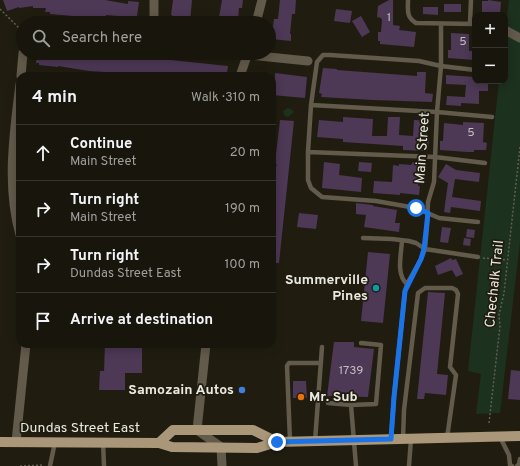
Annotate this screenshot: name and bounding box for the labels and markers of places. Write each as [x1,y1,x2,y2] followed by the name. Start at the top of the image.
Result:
[285,272,368,305] place label: Summerville Pines
[371,283,381,293] marker: Summerville Pines
[128,382,234,399] place label: Samozain Autos
[237,385,247,395] marker: Samozain Autos
[309,389,358,406] place label: Mr. Sub
[296,392,306,402] marker: Mr. Sub

